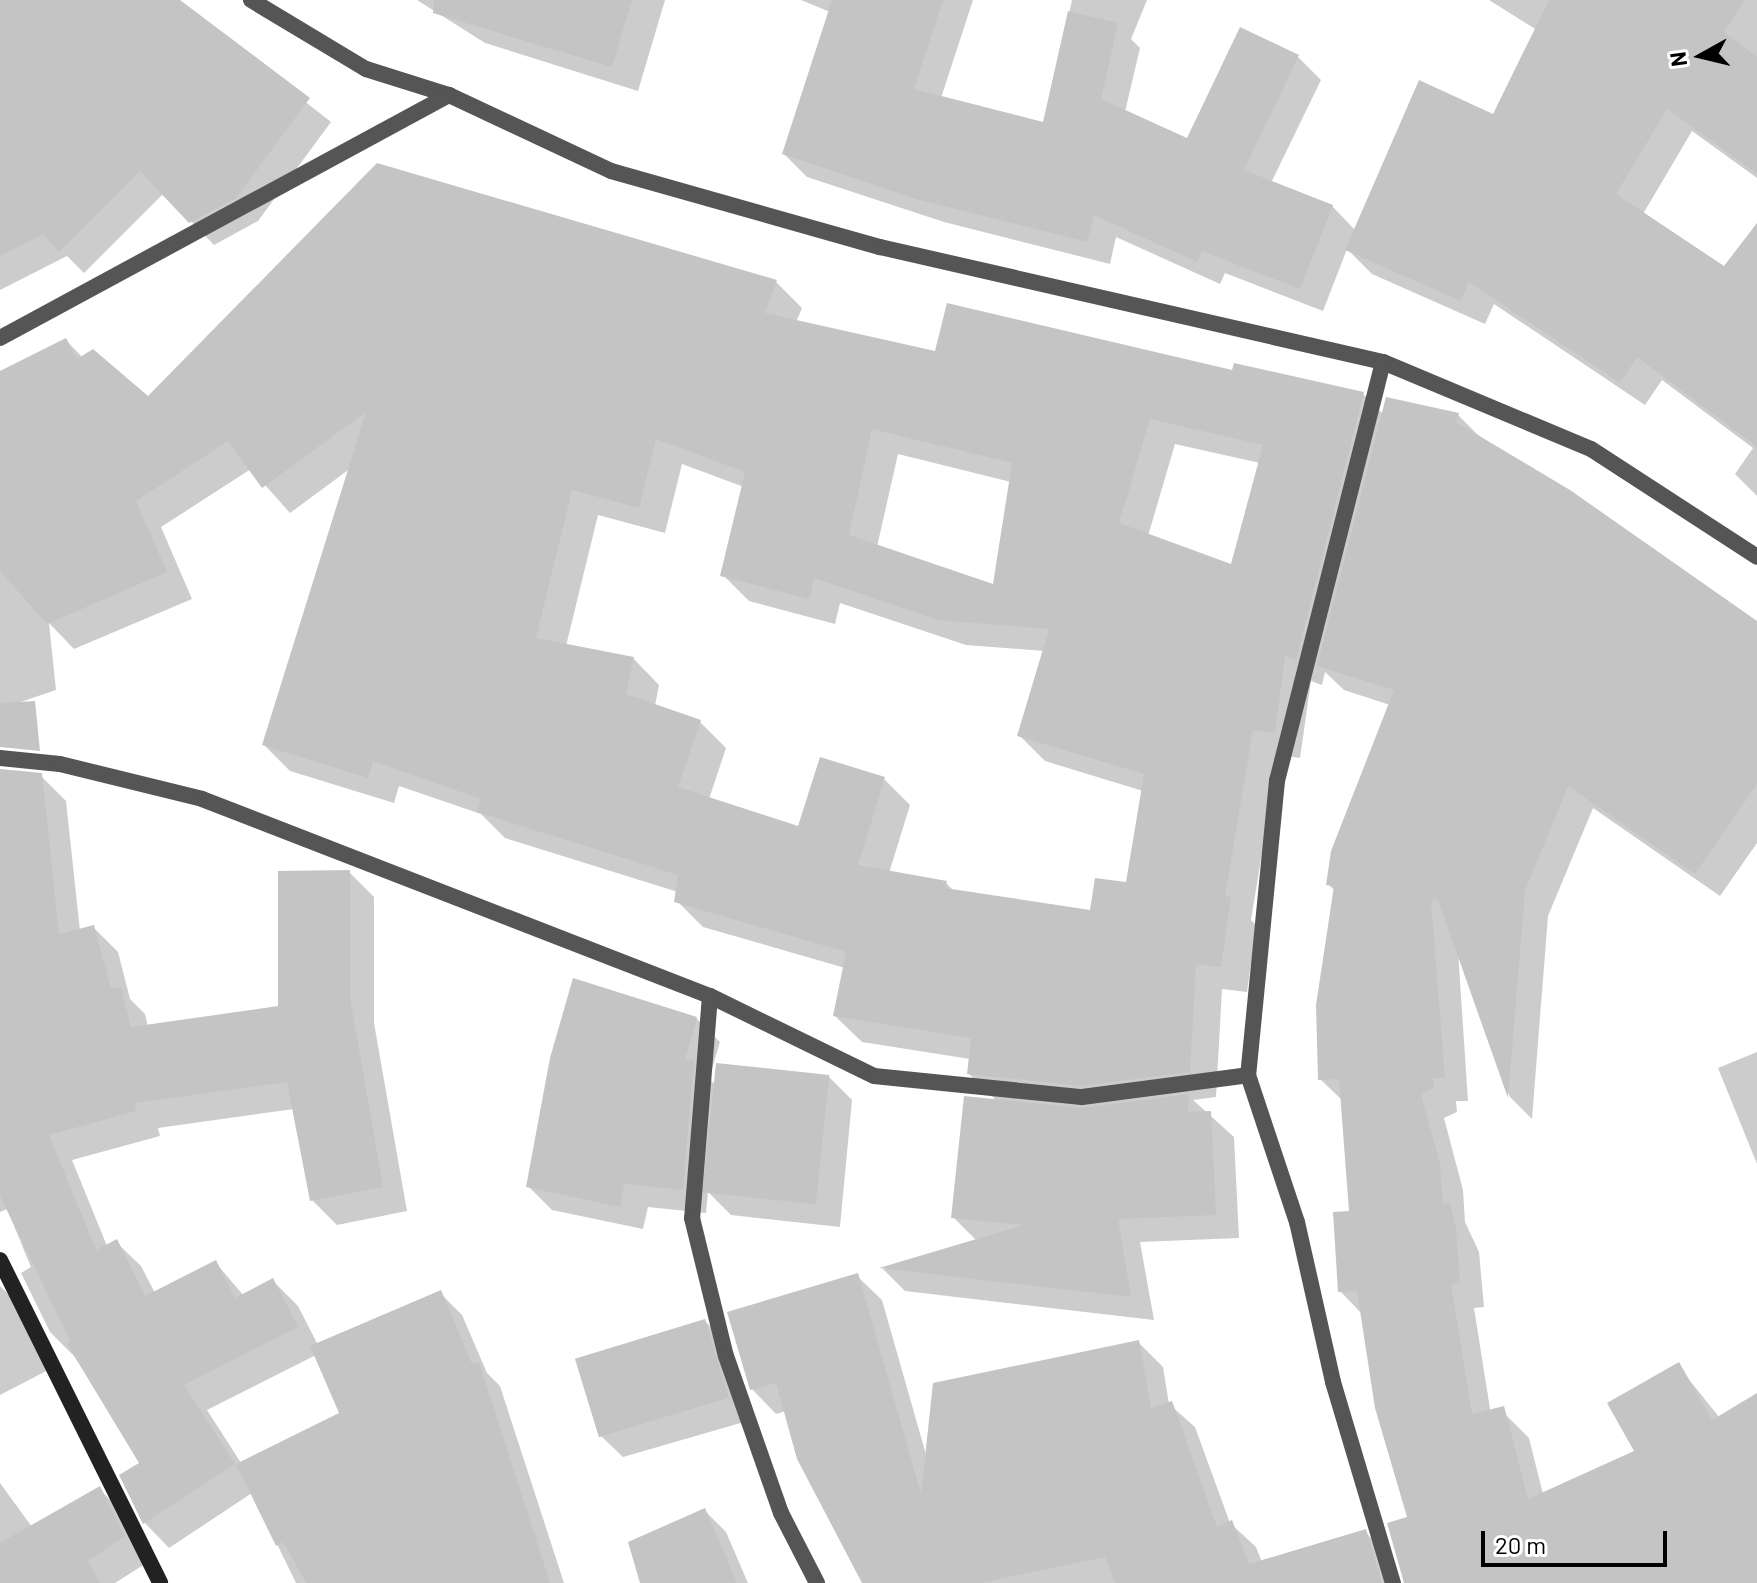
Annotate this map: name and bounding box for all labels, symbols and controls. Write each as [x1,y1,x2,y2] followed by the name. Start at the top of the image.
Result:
[1661,16,1741,96] north arrow
[1663,50,1691,68] text: N
[1485,1515,1671,1565] scale bar
[1495,1530,1546,1559] text: 20 m

